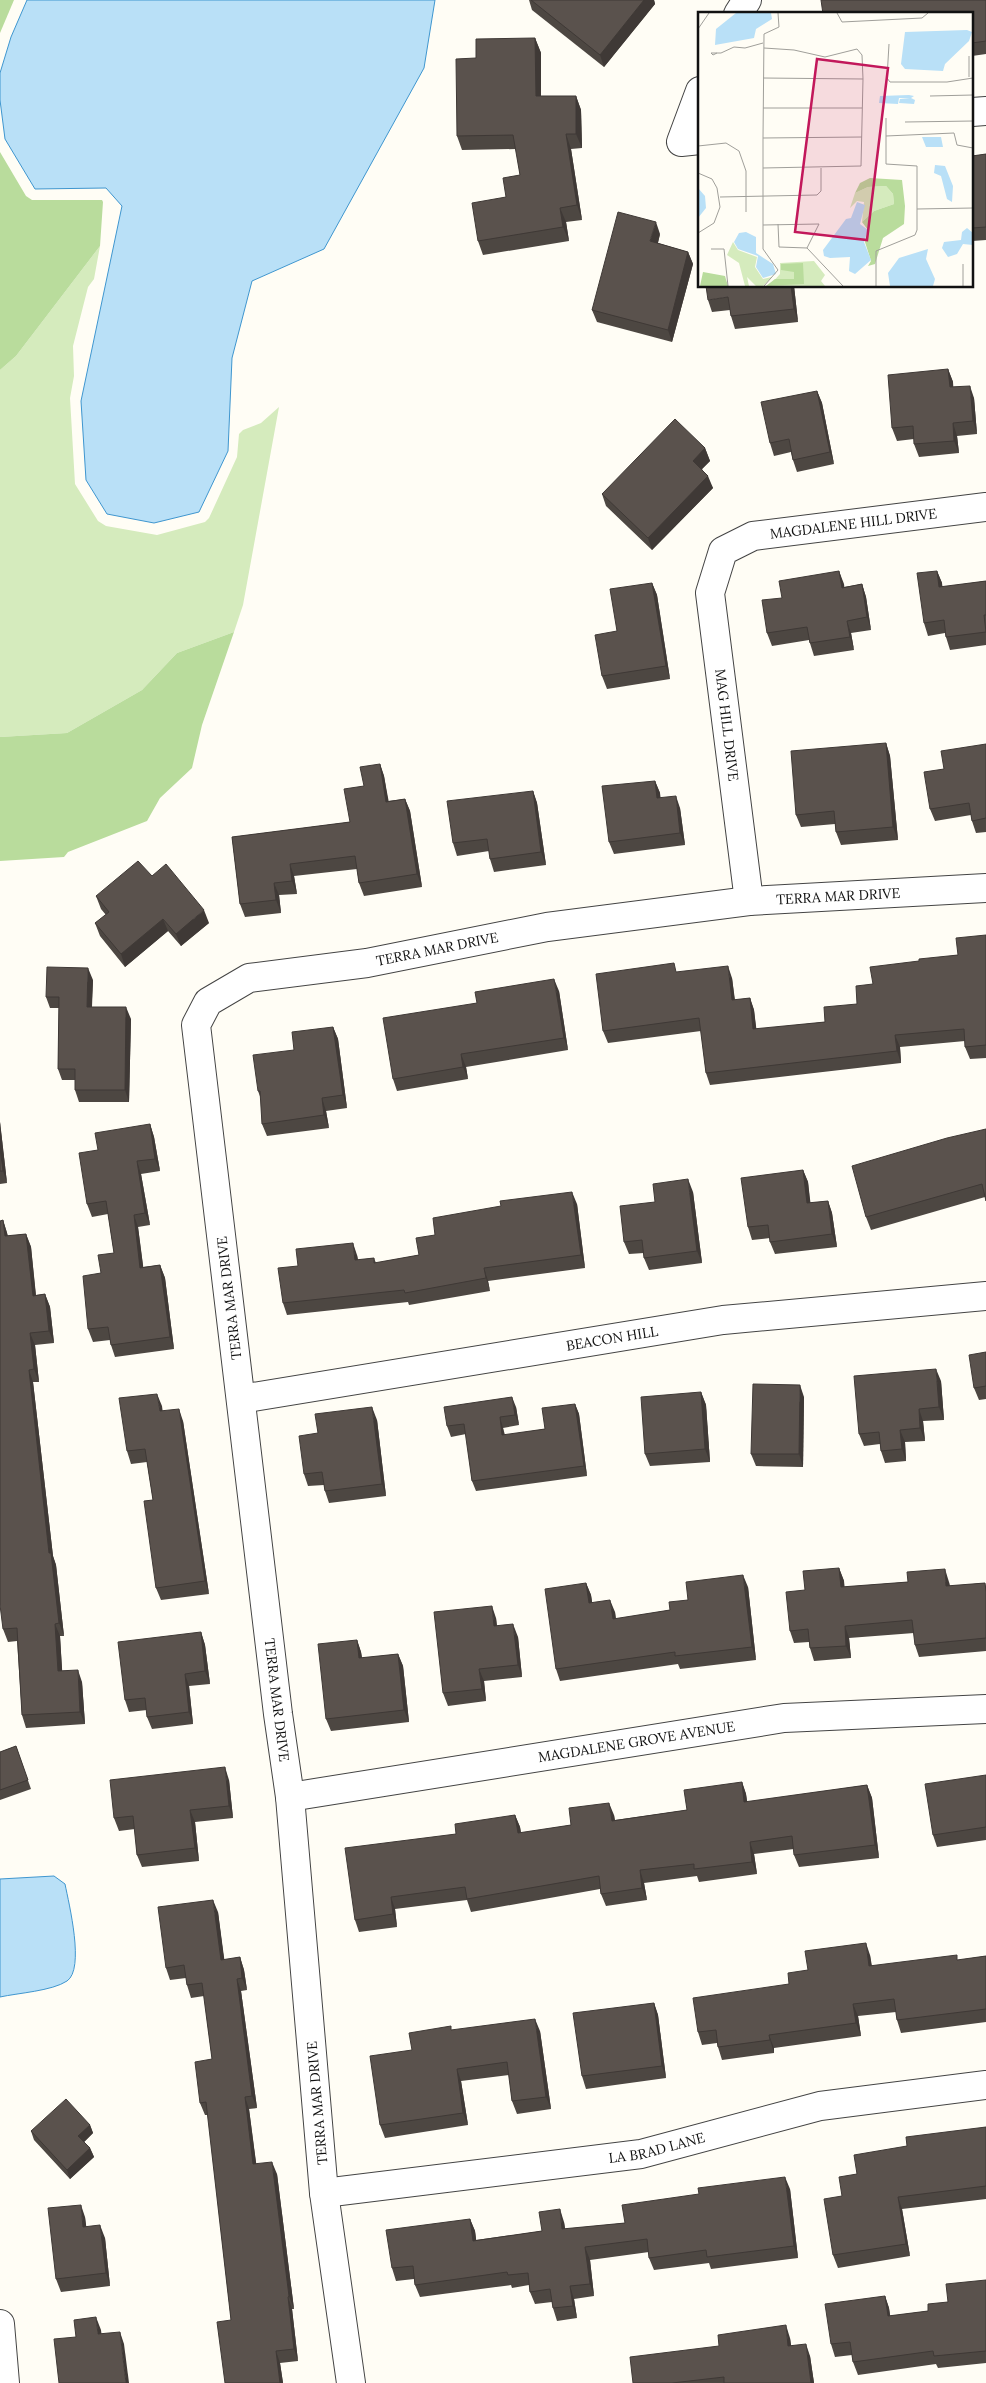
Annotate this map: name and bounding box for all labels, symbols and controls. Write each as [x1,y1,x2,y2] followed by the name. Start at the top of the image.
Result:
[698,12,974,288] inset map
[769,504,938,543] street label: MAGDALENE HILL DRIVE
[711,668,743,782] street label: MAG HILL DRIVE
[776,884,901,908] street label: TERRA MAR DRIVE
[374,928,500,970] street label: TERRA MAR DRIVE
[212,1235,245,1361] street label: TERRA MAR DRIVE
[565,1322,659,1355] street label: BEACON HILL
[261,1637,294,1763] street label: TERRA MAR DRIVE
[537,1717,737,1766] street label: MAGDALENE GROVE AVENUE
[303,2040,331,2166] street label: TERRA MAR DRIVE
[608,2128,707,2167] street label: LA BRAD LANE

